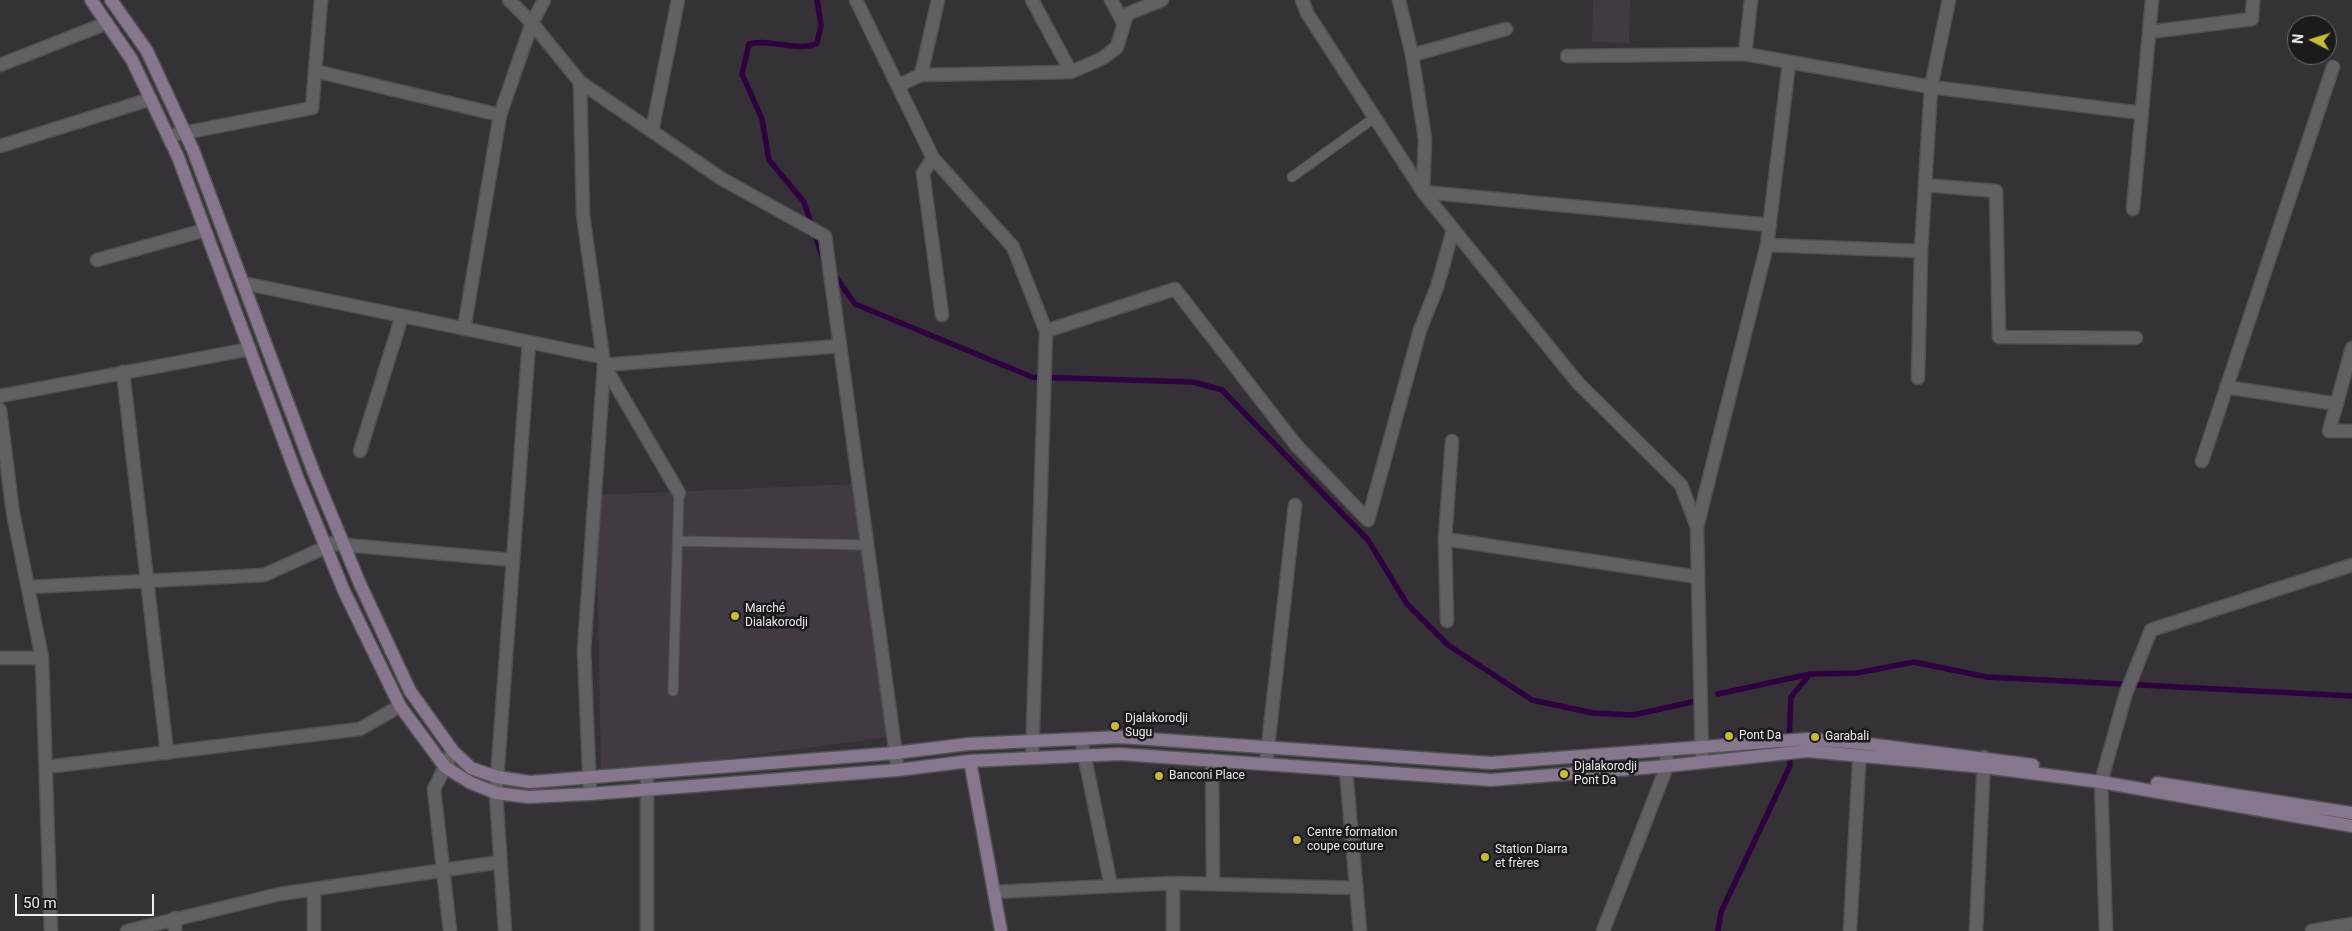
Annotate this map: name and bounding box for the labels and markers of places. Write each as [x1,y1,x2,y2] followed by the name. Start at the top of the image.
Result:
[745,602,808,630] place label: Marché Dialakorodji
[729,610,741,622] marker: Marché Dialakorodji
[1125,712,1188,740] place label: Djalakorodji Sugu
[1109,720,1121,732] marker: Djalakorodji Sugu
[1739,729,1781,743] place label: Pont Da
[1723,730,1735,742] marker: Pont Da
[1825,730,1869,744] place label: Garabali
[1809,731,1821,743] marker: Garabali
[1574,760,1637,788] place label: Djalakorodji Pont Da
[1558,768,1570,780] marker: Djalakorodji Pont Da
[1169,769,1245,783] place label: Banconi Place
[1153,770,1165,782] marker: Banconi Place
[1307,826,1397,854] place label: Centre formation coupe couture
[1291,834,1303,846] marker: Centre formation coupe couture
[1495,843,1568,871] place label: Station Diarra et frères
[1479,851,1491,863] marker: Station Diarra et frères

